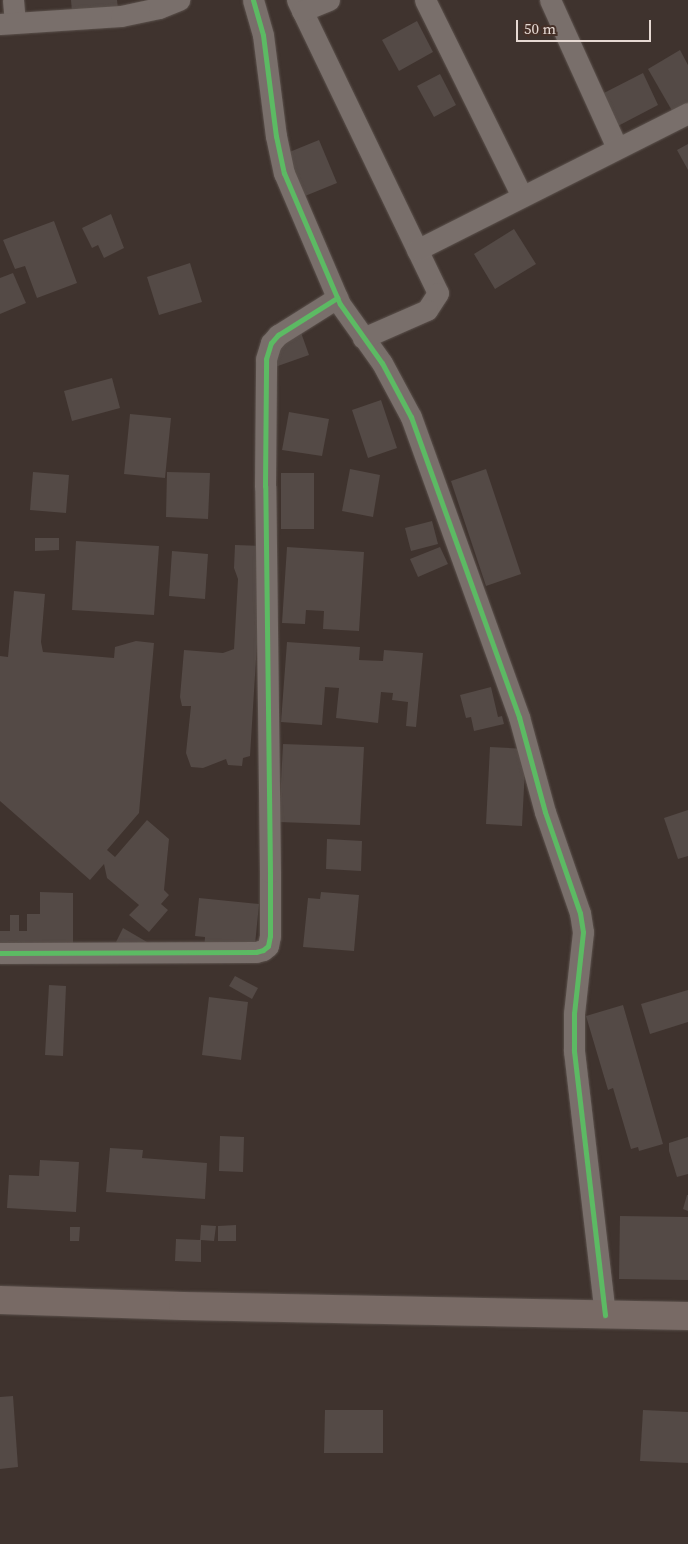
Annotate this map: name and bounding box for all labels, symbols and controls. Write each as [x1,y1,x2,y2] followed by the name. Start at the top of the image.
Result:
[518,10,653,42] scale bar
[524,18,556,39] text: 50 m

